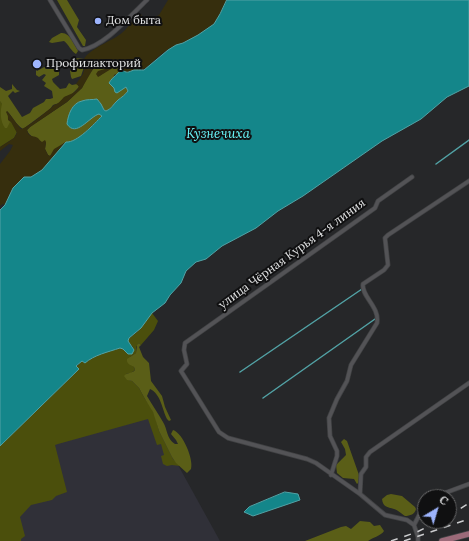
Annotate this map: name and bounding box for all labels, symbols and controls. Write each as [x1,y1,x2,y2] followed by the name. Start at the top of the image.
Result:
[106,14,161,28] place label: Дом быта
[93,16,103,26] marker: Дом быта
[46,57,141,71] place label: Профилакторий
[31,58,43,70] marker: Профилакторий
[186,126,250,142] water label: Кузнечиха
[216,196,368,312] street label: улица Чёрная Курья 4-я линия
[417,489,457,529] north arrow
[436,492,451,508] text: С

